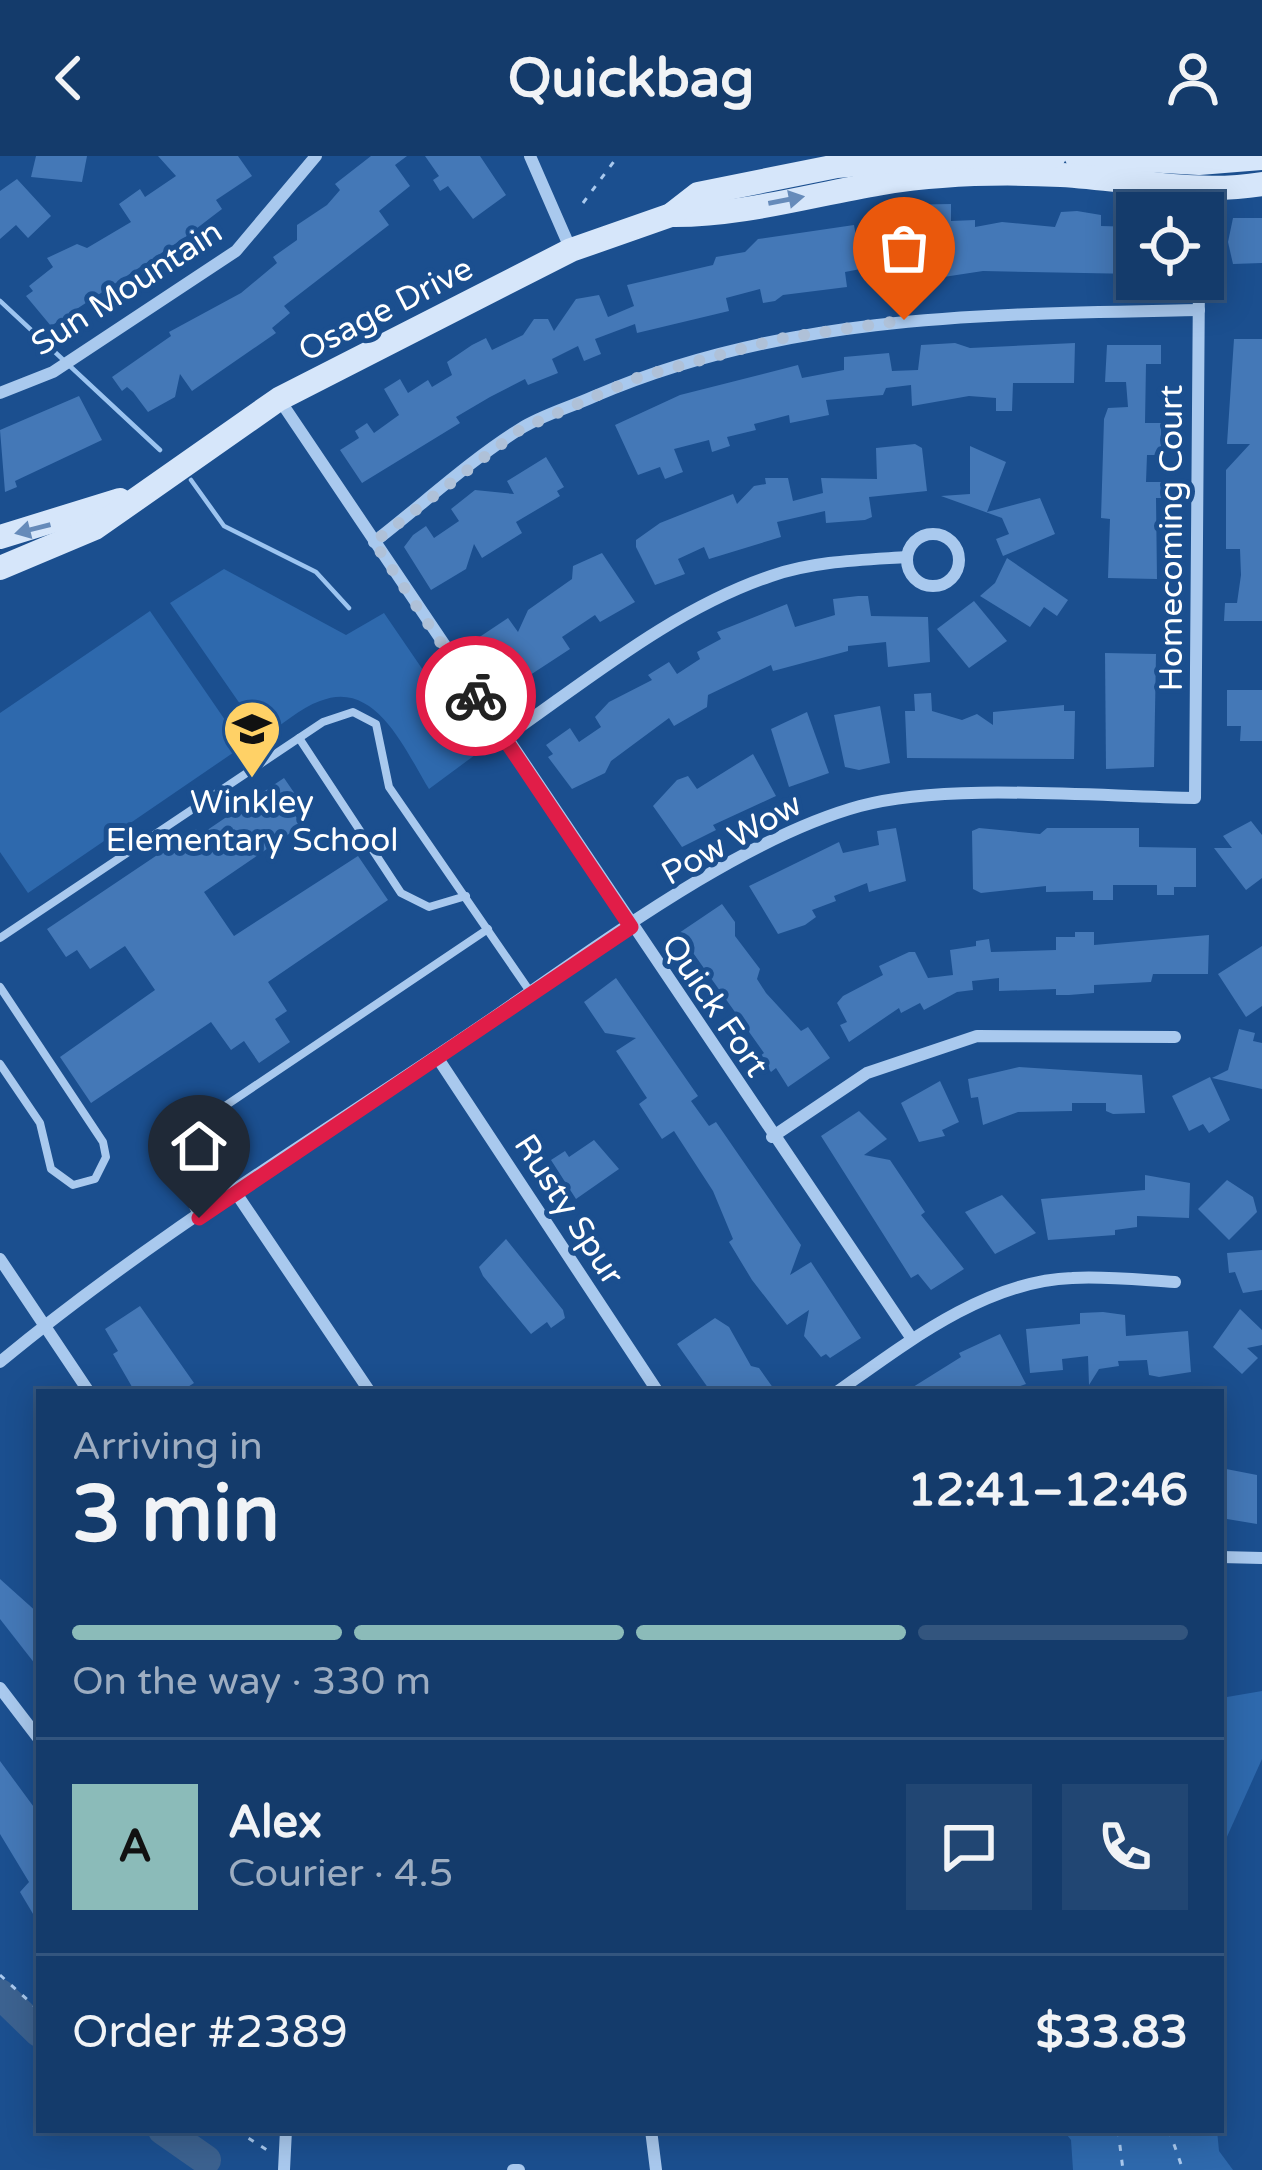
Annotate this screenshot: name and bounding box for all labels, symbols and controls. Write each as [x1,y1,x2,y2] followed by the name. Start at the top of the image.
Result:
[36,45,102,111] icon: back
[1160,45,1226,111] icon: person
[508,46,754,111] text: Quickbag
[768,190,805,209] one-way arrow
[1116,192,1224,300] map controls
[1116,192,1224,300] button: locate
[853,197,955,320] pin
[24,212,230,364] street label: Sun Mountain
[871,215,937,281] icon: bag
[292,249,479,370] street label: Osage Drive
[1152,385,1191,691] street label: Homecoming Court
[14,520,51,539] one-way arrow
[416,636,536,756] courier
[443,663,509,729] icon: bike
[221,698,283,780] school or university icon: Winkley Elementary School
[105,783,399,860] place label: Winkley Elementary School
[655,785,809,894] street label: Pow Wow
[653,927,777,1084] street label: Quick Fort
[148,1095,250,1218] pin
[166,1113,232,1179] icon: home
[506,1127,632,1293] street label: Rusty Spur
[72,1423,263,1470] text: Arriving in
[908,1464,1188,1518] text: 12:41–12:46
[72,1468,280,1562] text: 3 min
[72,1658,431,1705] text: On the way · 330 m
[906,1784,1032,1910] button: chat
[1062,1784,1188,1910] button: phone
[228,1796,322,1850] text: Alex
[118,1820,152,1874] text: A
[228,1850,453,1897] text: Courier · 4.5
[72,2006,348,2060] text: Order #2389
[1036,2006,1188,2060] text: $33.83

